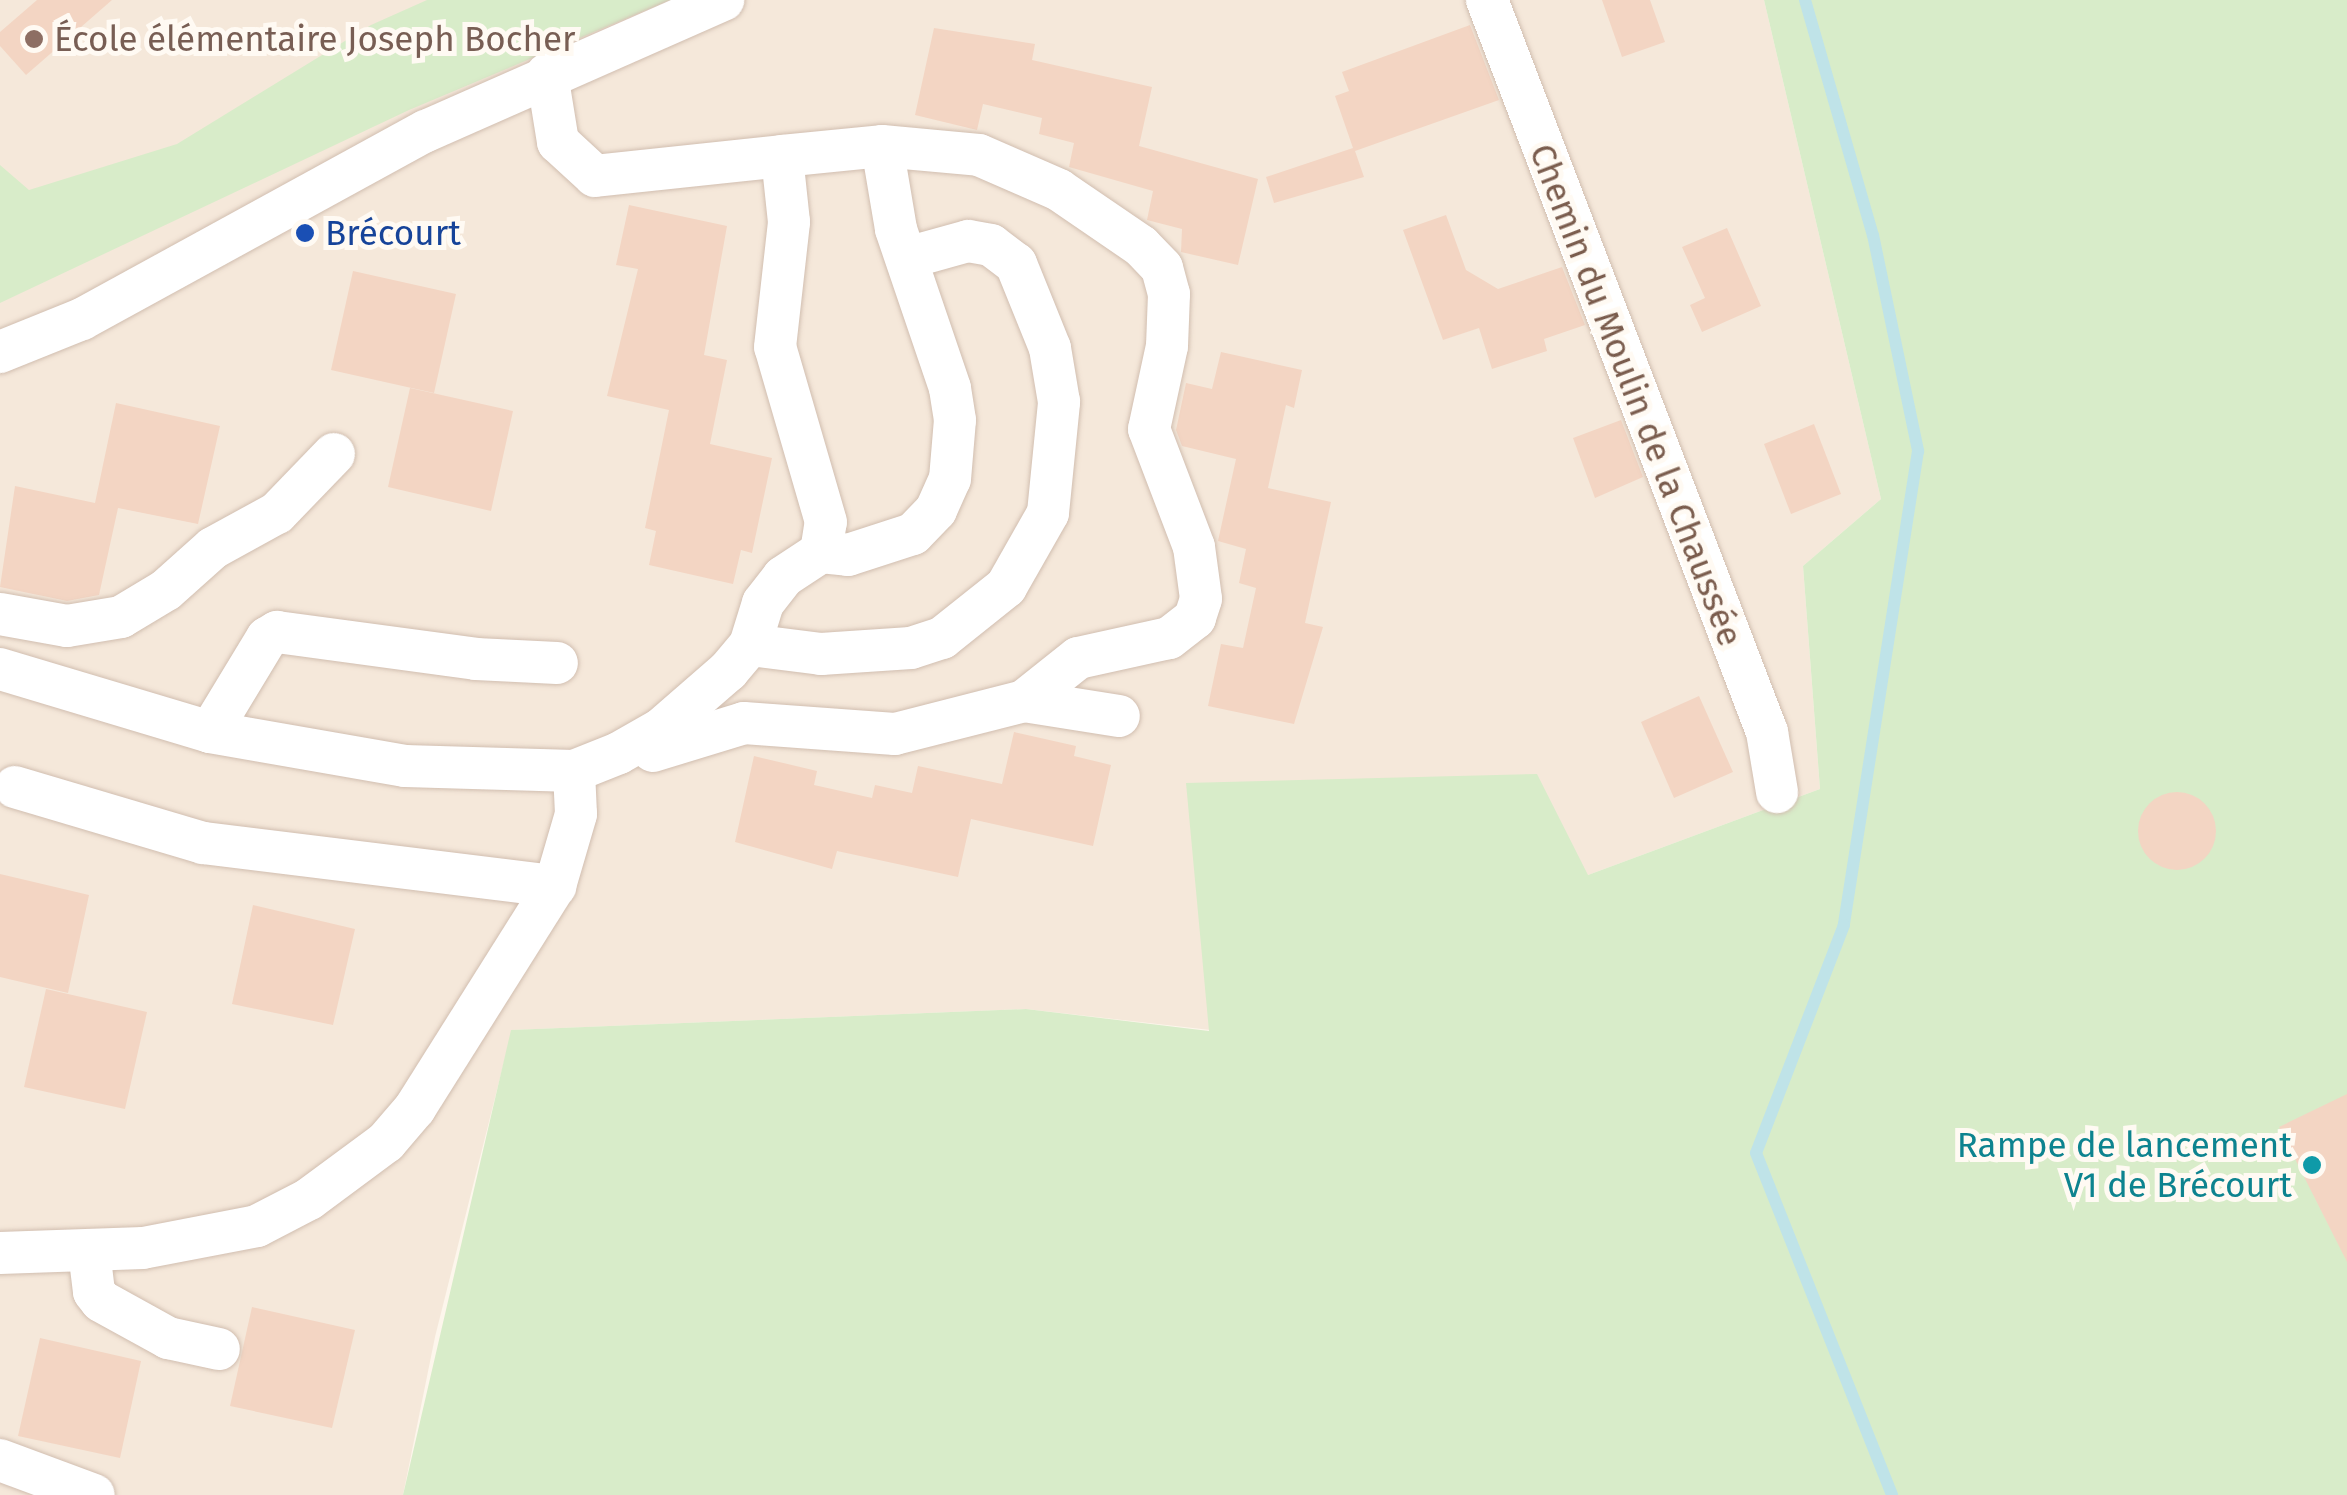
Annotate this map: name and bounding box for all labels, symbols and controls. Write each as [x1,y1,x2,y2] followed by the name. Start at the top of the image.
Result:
[54,18,575,60] place label: École élémentaire Joseph Bocher
[23,28,45,50] marker: École élémentaire Joseph Bocher
[1521,138,1751,652] street label: Chemin du Moulin de la Chaussée
[325,212,461,254] place label: Brécourt
[294,222,316,244] marker: Brécourt
[1957,1124,2292,1206] place label: Rampe de lancement V1 de Brécourt
[2301,1154,2323,1176] marker: Rampe de lancement V1 de Brécourt

